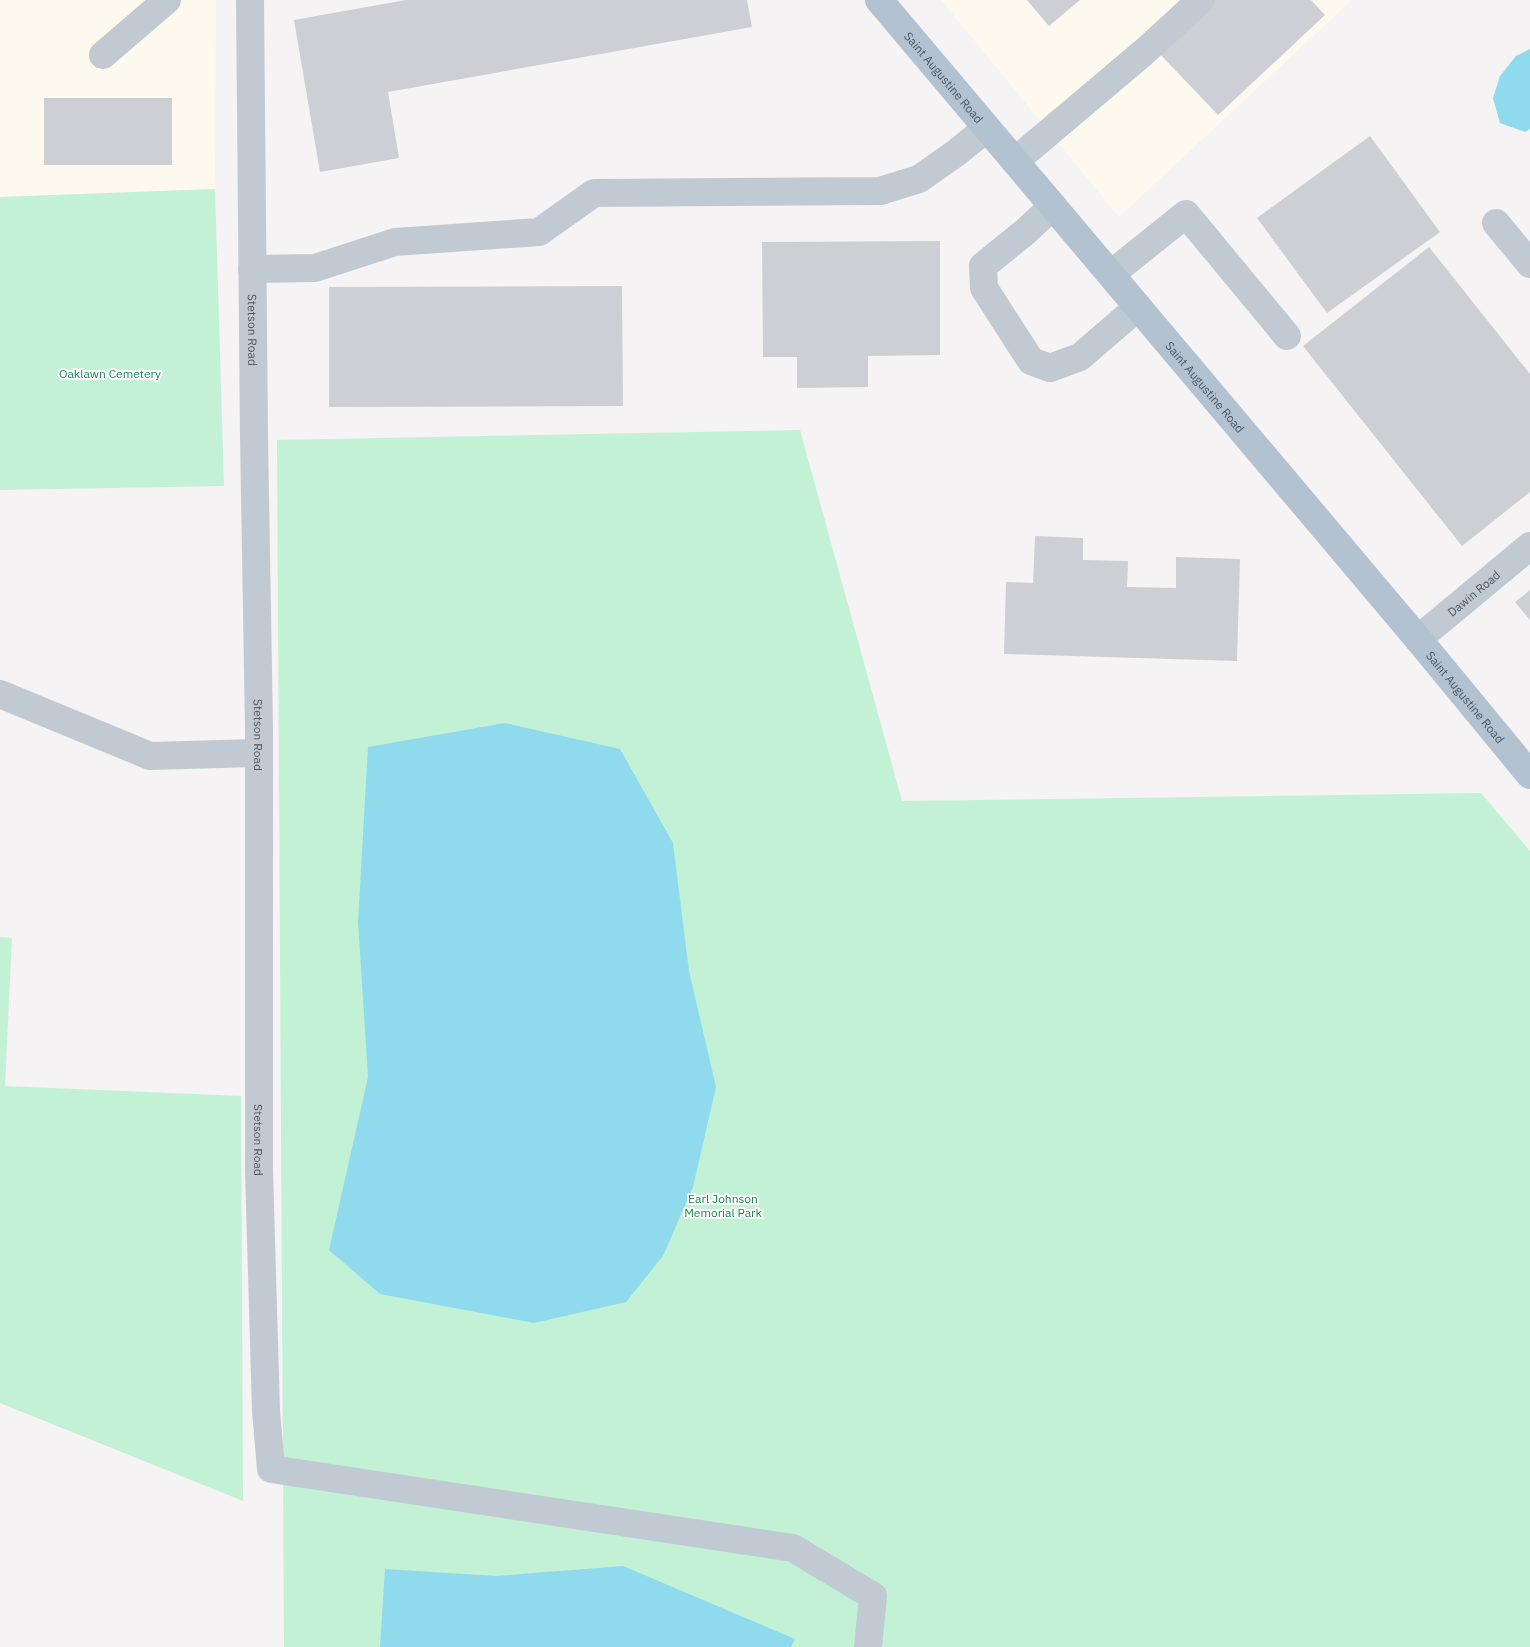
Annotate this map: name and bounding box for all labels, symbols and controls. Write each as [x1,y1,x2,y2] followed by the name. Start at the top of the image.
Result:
[901,28,987,126] street label: Saint Augustine Road
[245,294,261,366] street label: Stetson Road
[1162,338,1248,436] street label: Saint Augustine Road
[59,366,161,381] park label: Oaklawn Cemetery
[1444,567,1503,619] street label: Dawin Road
[1423,648,1508,746] street label: Saint Augustine Road
[251,699,267,771] street label: Stetson Road
[251,1104,267,1176] street label: Stetson Road
[684,1191,763,1220] park label: Earl Johnson Memorial Park

